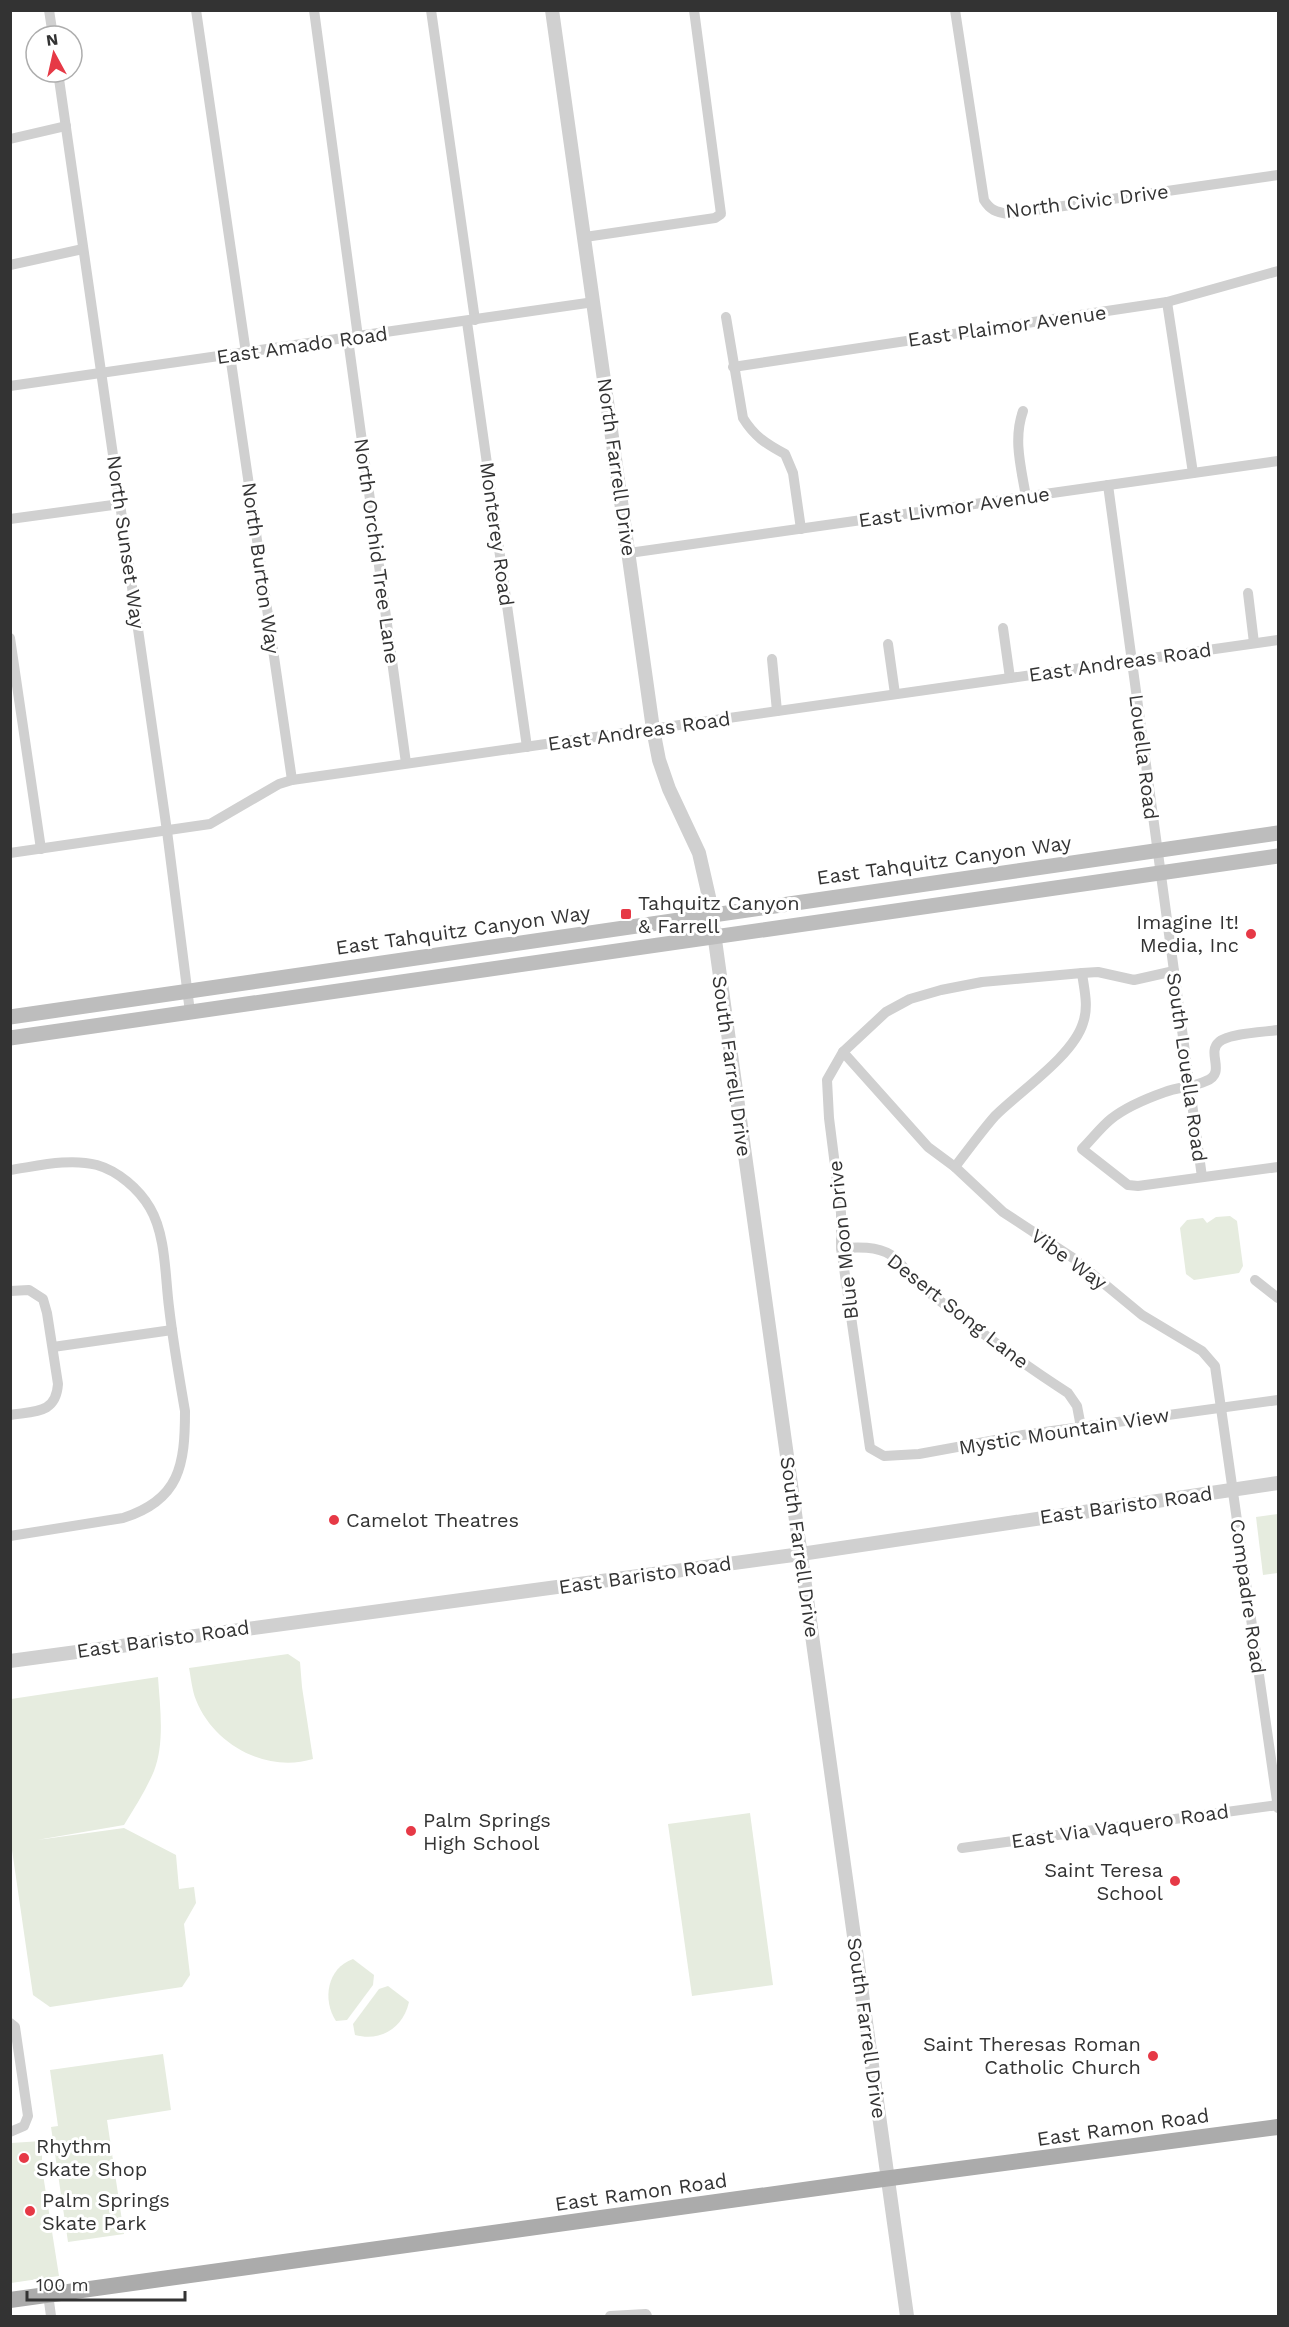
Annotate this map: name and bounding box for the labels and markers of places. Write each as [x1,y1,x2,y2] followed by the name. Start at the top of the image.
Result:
[638,891,800,938] place label: Tahquitz Canyon & Farrell
[619,907,633,921] marker: Tahquitz Canyon & Farrell
[1136,910,1239,957] place label: Imagine It! Media, Inc
[1244,927,1258,941] marker: Imagine It! Media, Inc
[346,1508,519,1532] place label: Camelot Theatres
[327,1513,341,1527] marker: Camelot Theatres
[423,1808,551,1855] place label: Palm Springs High School
[404,1824,418,1838] marker: Palm Springs High School
[1044,1858,1163,1905] place label: Saint Teresa School
[1168,1874,1182,1888] marker: Saint Teresa School
[923,2032,1141,2079] place label: Saint Theresas Roman Catholic Church
[1146,2049,1160,2063] marker: Saint Theresas Roman Catholic Church
[36,2134,147,2181] place label: Rhythm Skate Shop
[17,2151,31,2165] marker: Rhythm Skate Shop
[42,2188,170,2235] place label: Palm Springs Skate Park
[23,2204,37,2218] marker: Palm Springs Skate Park

